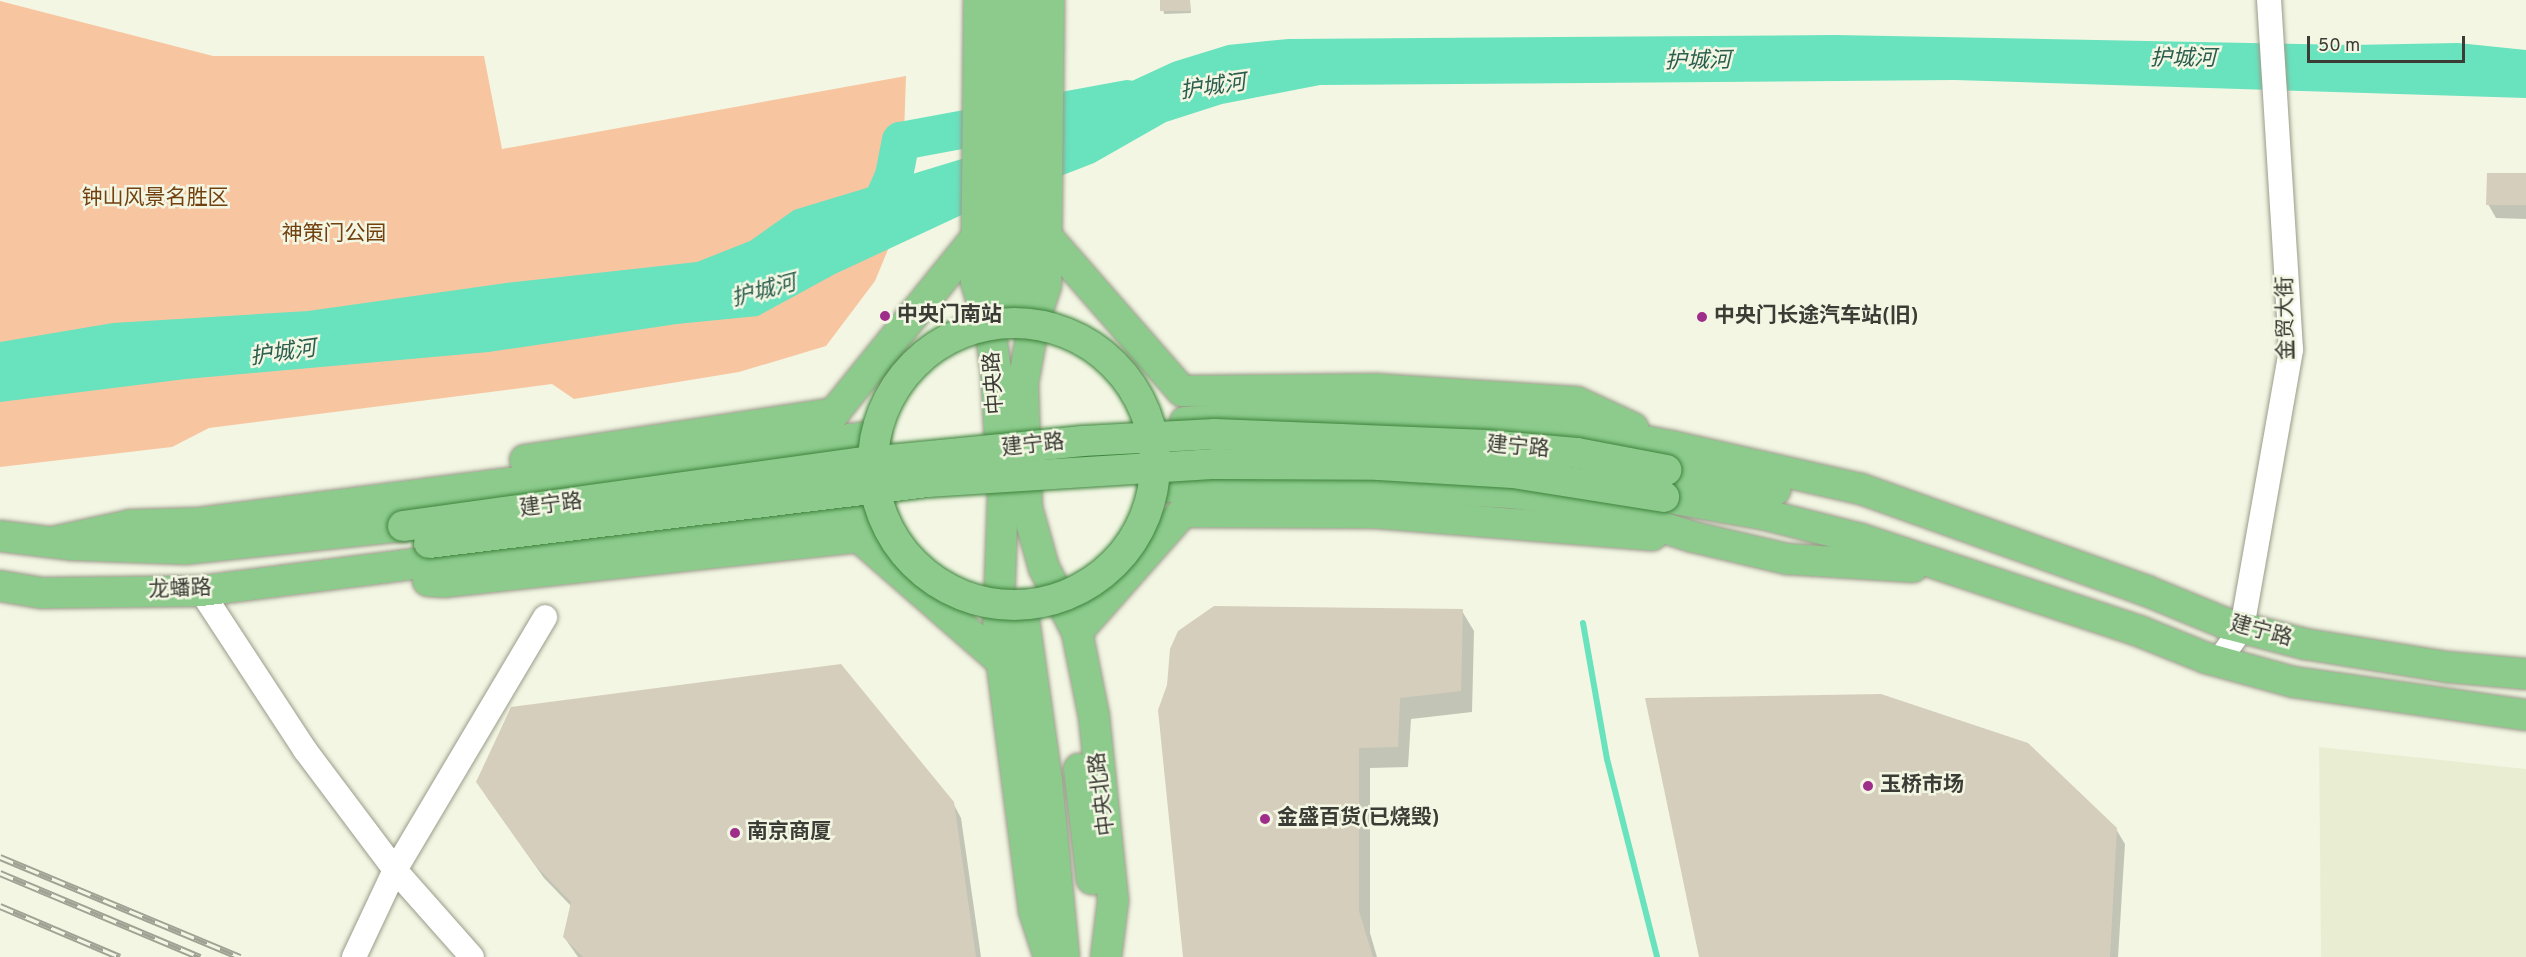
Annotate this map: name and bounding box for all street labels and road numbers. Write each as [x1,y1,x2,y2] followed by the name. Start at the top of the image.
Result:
[2274,276,2300,360] street label: 金贸大街
[980,351,1010,415] street label: 中央路
[1000,430,1066,462] street label: 建宁路
[1486,433,1550,463] street label: 建宁路
[518,490,584,522] street label: 建宁路
[148,576,212,604] street label: 龙蟠路
[2227,612,2295,652] street label: 建宁路
[1085,751,1121,837] street label: 中央北路

